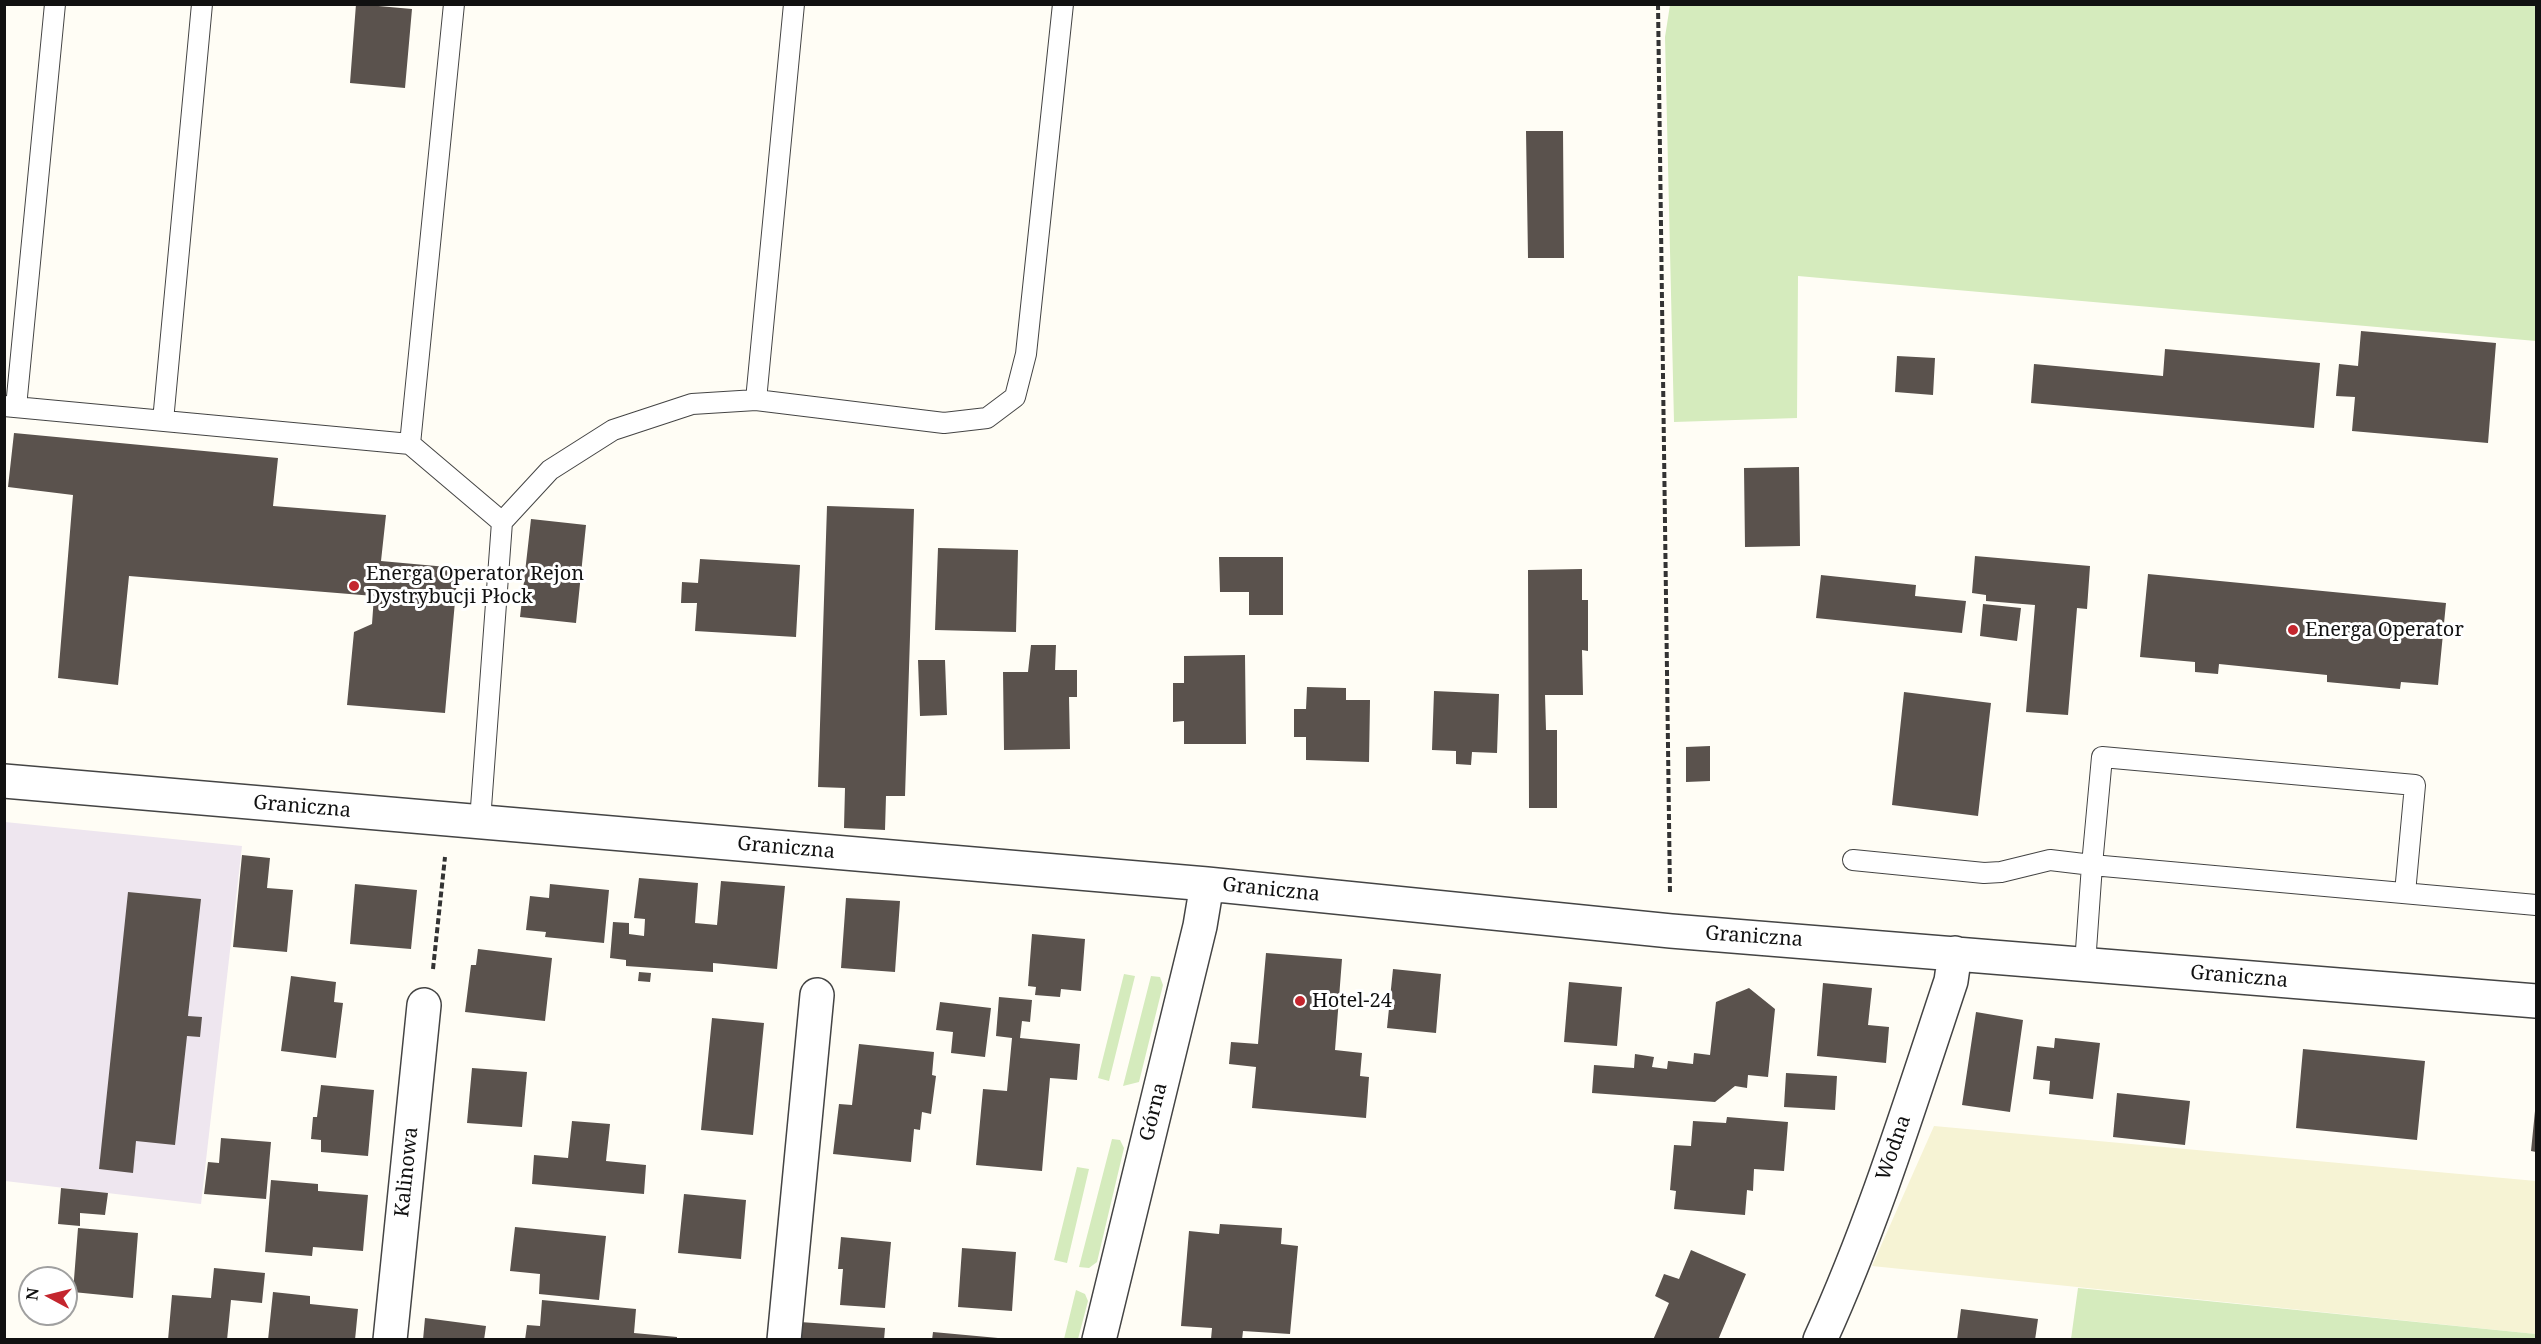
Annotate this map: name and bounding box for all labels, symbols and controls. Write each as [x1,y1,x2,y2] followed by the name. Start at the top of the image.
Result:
[366,562,584,609] place label: Energa Operator Rejon Dystrybucji Płock
[347,579,361,593] marker: Energa Operator Rejon Dystrybucji Płock
[2305,618,2464,642] place label: Energa Operator
[2286,623,2300,637] marker: Energa Operator
[252,791,352,823] street label: Graniczna
[736,832,836,864] street label: Graniczna
[1221,873,1321,907] street label: Graniczna
[1704,922,1804,952] street label: Graniczna
[2189,961,2289,993] street label: Graniczna
[1312,989,1392,1013] place label: Hotel-24
[1293,994,1307,1008] marker: Hotel-24
[1135,1080,1173,1144] street label: Górna
[1872,1112,1916,1184] street label: Wodna
[390,1126,424,1218] street label: Kalinowa
[18,1266,78,1326] north arrow
[20,1286,44,1302] text: N

